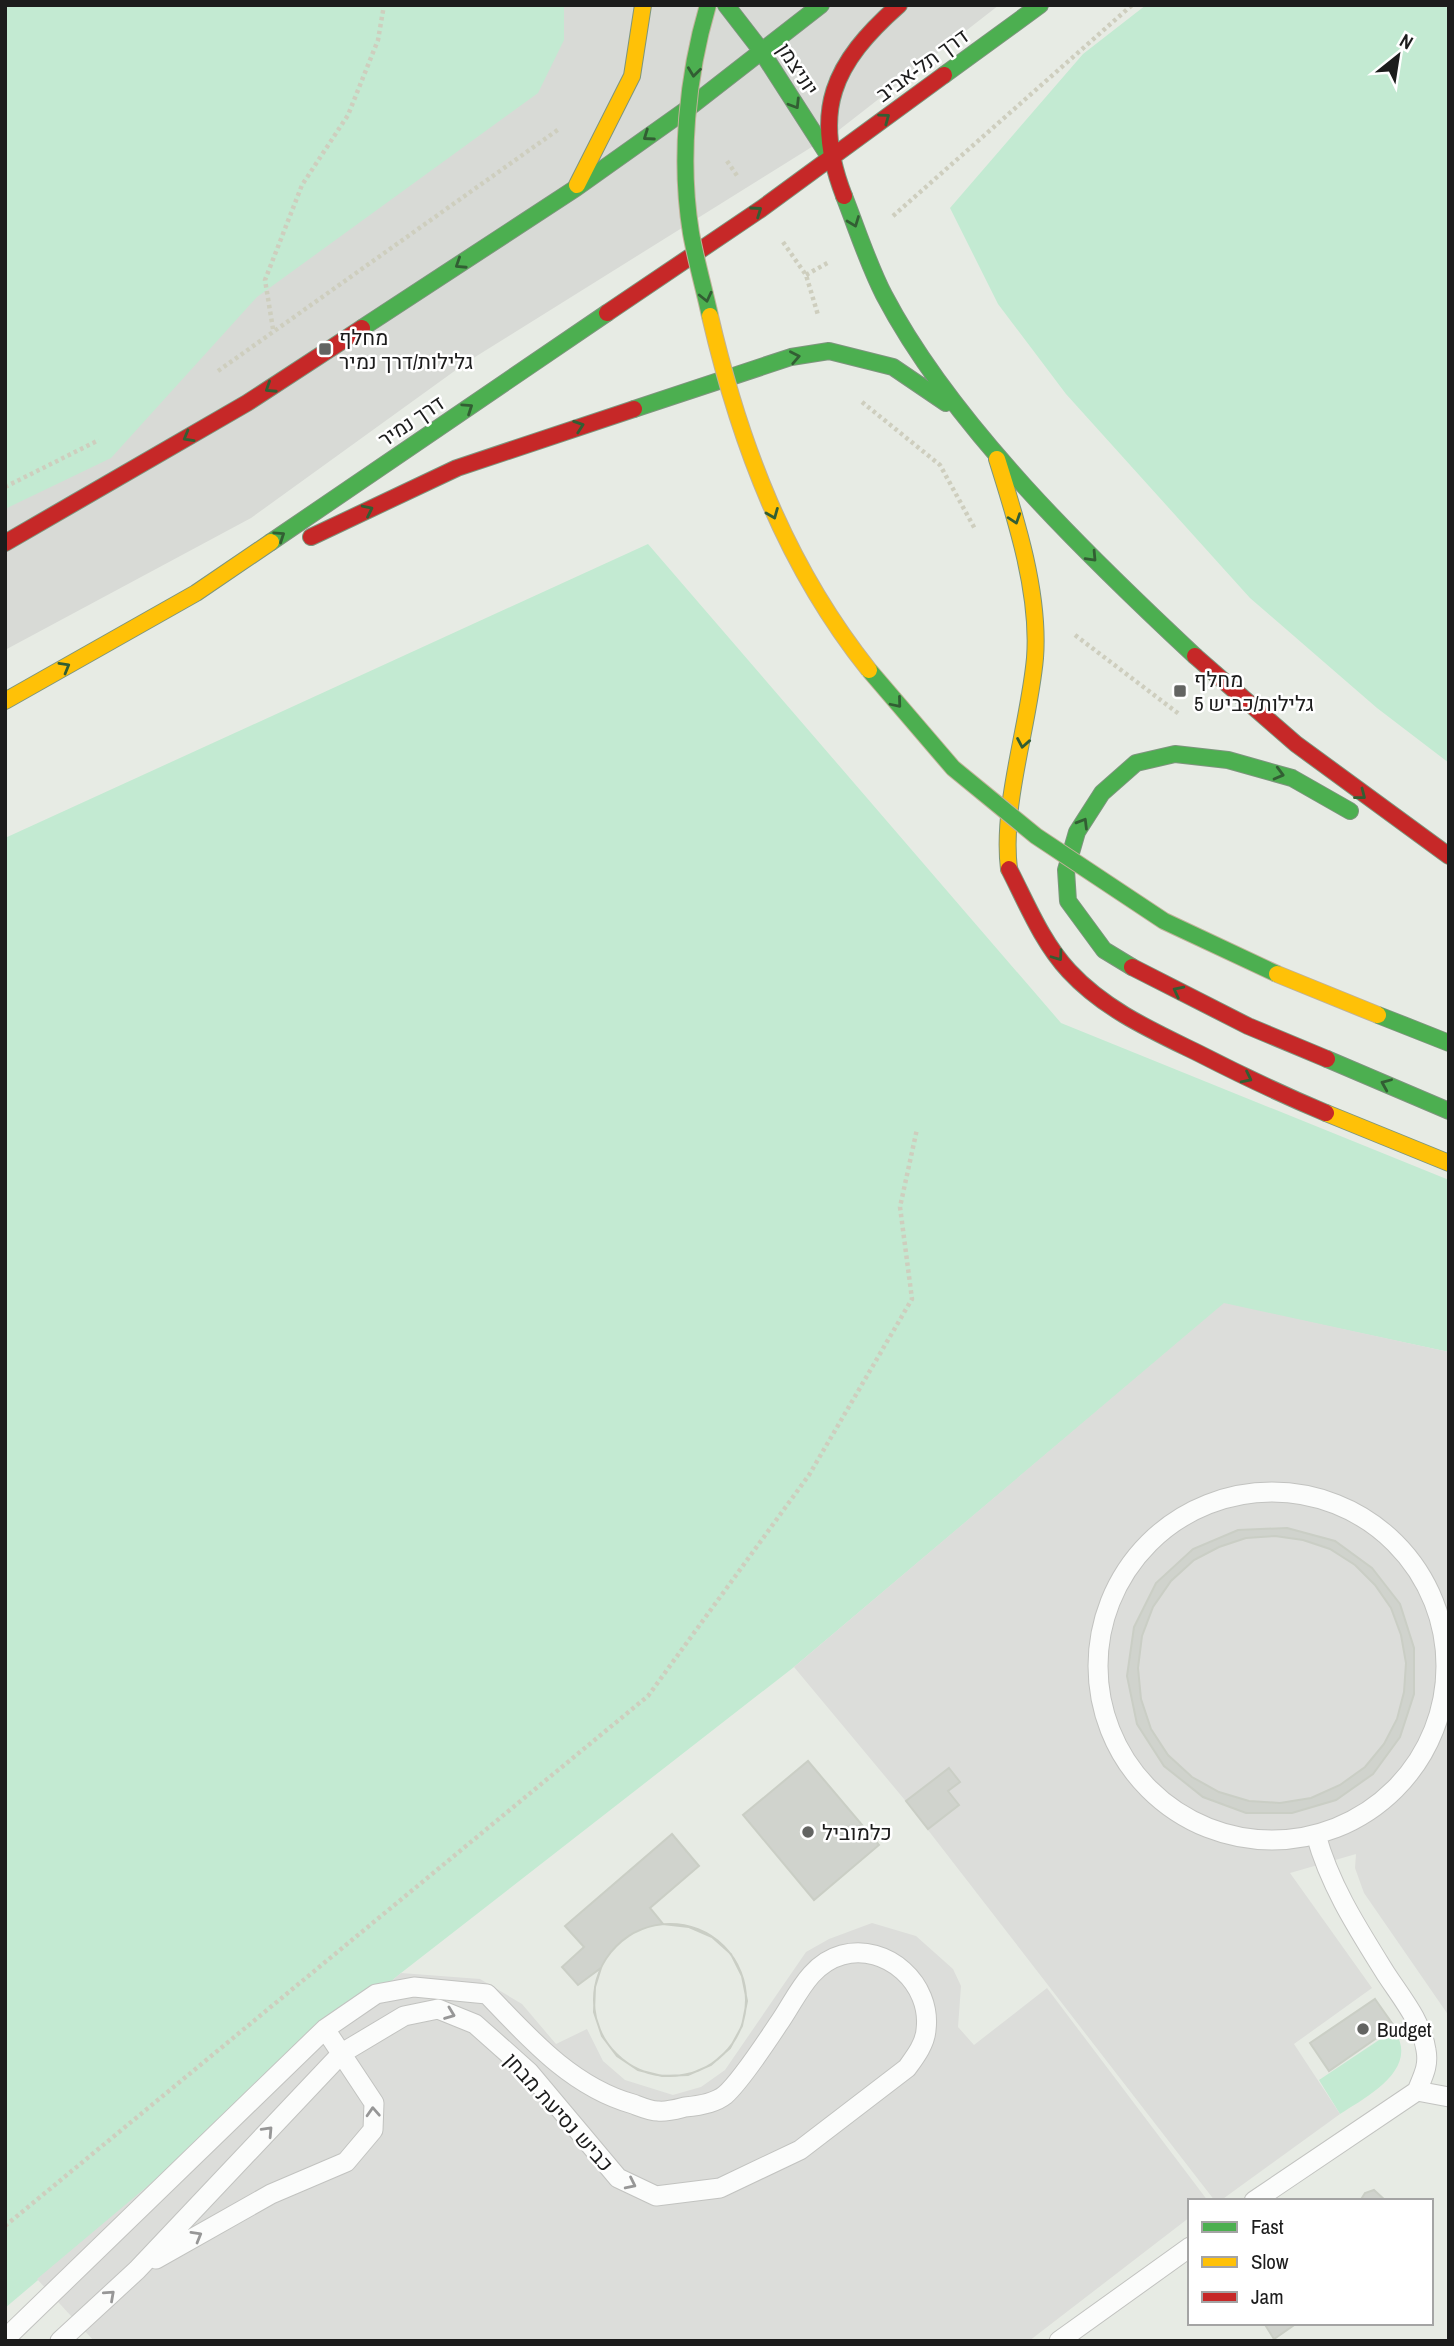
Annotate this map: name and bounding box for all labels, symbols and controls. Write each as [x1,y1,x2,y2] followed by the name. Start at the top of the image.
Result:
[870,21,974,108] street label: דרך תל-אביב
[1363,21,1433,91] north arrow
[1395,27,1418,55] text: N
[770,37,826,101] street label: יוניצמן
[687,66,702,78] one-way arrow
[787,96,799,109] one-way arrow
[877,114,890,126] one-way arrow
[643,128,656,140] one-way arrow
[749,207,762,219] one-way arrow
[846,216,860,228] one-way arrow
[455,255,468,268] one-way arrow
[698,291,712,303] one-way arrow
[339,323,473,376] place label: מחלף גלילות/דרך נמיר
[317,341,333,357] marker: מחלף גלילות/דרך נמיר
[789,350,801,365] one-way arrow
[264,380,277,393] one-way arrow
[372,388,450,454] street label: דרך נמיר
[460,403,473,416] one-way arrow
[572,420,585,434] one-way arrow
[183,429,195,442] one-way arrow
[361,505,373,519] one-way arrow
[764,507,778,519] one-way arrow
[1007,512,1021,524] one-way arrow
[272,531,285,544] one-way arrow
[1084,549,1097,562] one-way arrow
[57,662,70,675] one-way arrow
[1194,665,1314,718] place label: מחלף גלילות/כביש 5
[1172,683,1188,699] marker: מחלף גלילות/כביש 5
[889,695,901,708] one-way arrow
[1016,737,1031,749] one-way arrow
[1273,766,1285,781] one-way arrow
[1354,787,1366,800] one-way arrow
[1075,818,1088,831] one-way arrow
[1050,948,1062,961] one-way arrow
[1173,986,1185,1000] one-way arrow
[1240,1069,1252,1083] one-way arrow
[1381,1078,1393,1092] one-way arrow
[822,1818,892,1847] place label: כלמוביל
[800,1824,816,1840] marker: כלמוביל
[443,2005,455,2019] one-way arrow
[1377,2015,1432,2044] place label: Budget
[1355,2021,1371,2037] marker: Budget
[498,2046,620,2178] street label: כביש נסיעת מבחן
[366,2106,381,2117] one-way arrow
[259,2126,272,2139] one-way arrow
[624,2176,636,2190] one-way arrow
[1188,2199,1433,2325] legend
[1251,2212,1284,2241] text: Fast
[189,2231,202,2244] one-way arrow
[1251,2247,1289,2276] text: Slow
[1251,2282,1284,2311] text: Jam
[102,2290,115,2303] one-way arrow

